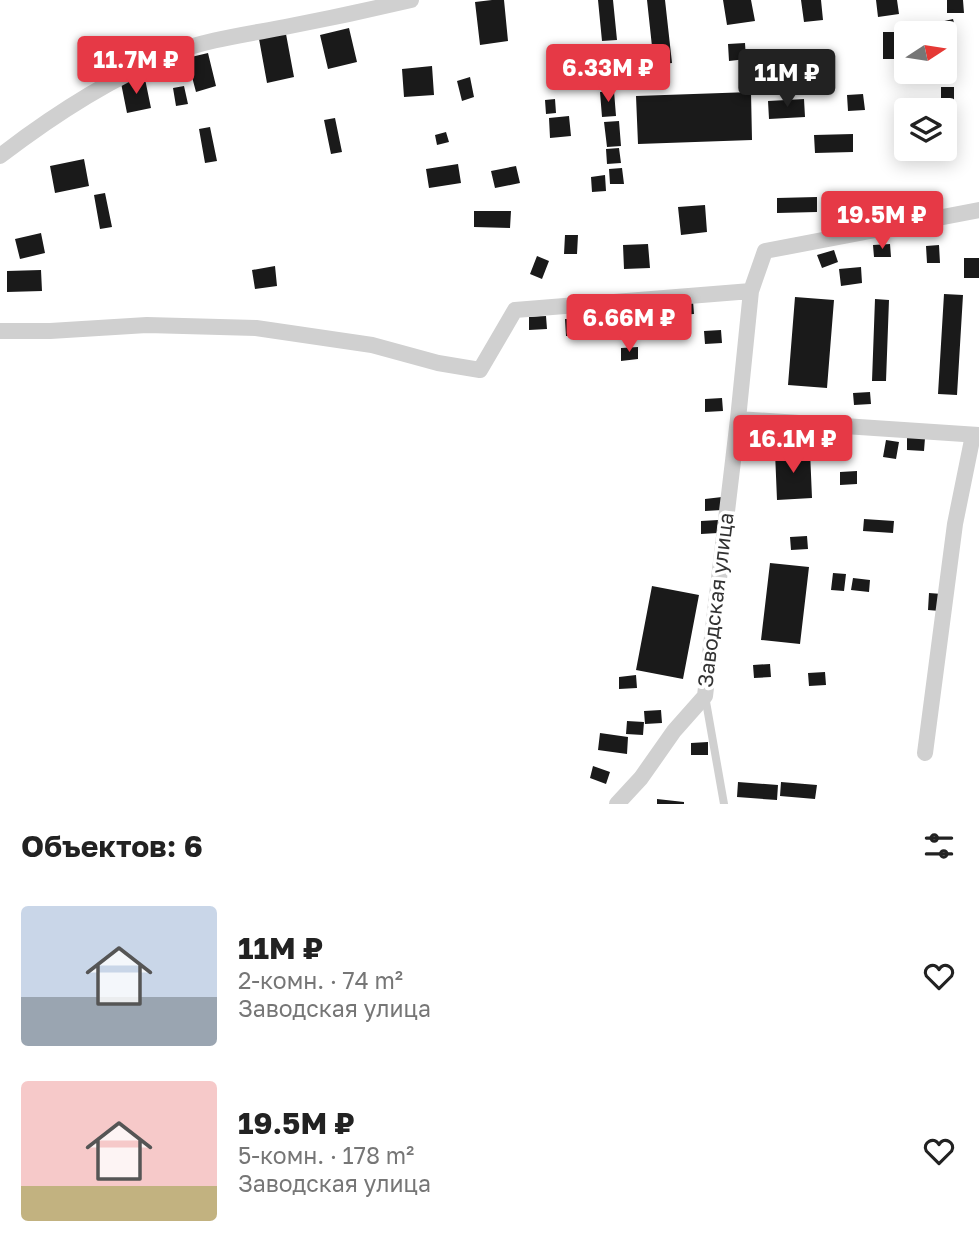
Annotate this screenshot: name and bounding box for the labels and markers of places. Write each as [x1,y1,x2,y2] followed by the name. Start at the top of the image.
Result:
[71,36,201,96] pin: 11.7M ₽
[543,44,673,104] pin: 6.33M ₽
[738,50,836,109] pin: 11M ₽
[817,191,947,251] pin: 19.5M ₽
[564,294,694,354] pin: 6.66M ₽
[728,416,858,475] pin: 16.1M ₽

